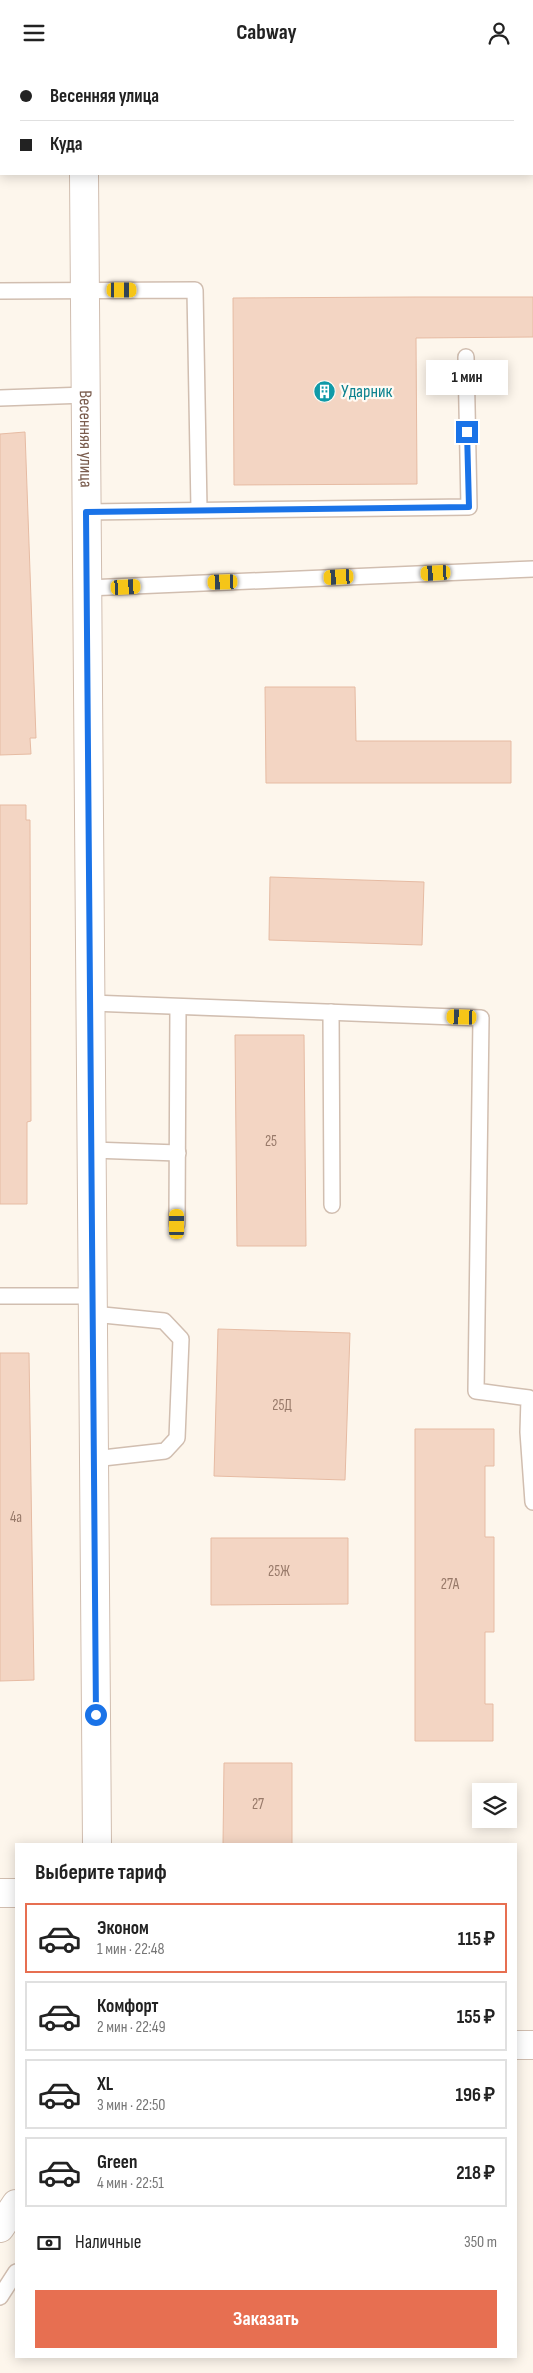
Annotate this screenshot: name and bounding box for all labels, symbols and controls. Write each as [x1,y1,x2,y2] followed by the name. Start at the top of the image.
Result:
[20,19,48,47] icon: menu
[236,19,297,46] text: Cabway
[485,19,513,47] icon: person
[50,85,159,108] text: Весенняя улица
[50,133,83,156] text: Куда
[107,283,137,298] car
[426,359,508,395] callout: 1 мин
[451,368,483,387] text: 1 мин
[313,379,337,403] building icon: Ударник
[341,381,393,402] place label: Ударник
[75,390,97,488] street label: Весенняя улица
[456,421,478,443] route end
[420,565,451,581] car
[323,569,354,585] car
[207,574,238,590] car
[110,579,141,595] car
[446,1009,477,1025] car
[265,1132,277,1151] house number: 25
[169,1209,184,1239] car
[272,1396,292,1415] house number: 25Д
[10,1508,22,1527] house number: 4а
[268,1562,290,1581] house number: 25Ж
[441,1575,460,1594] house number: 27А
[85,1704,107,1726] route start
[472,1783,517,1828] map controls
[472,1783,517,1828] button: layers
[252,1795,264,1814] house number: 27
[35,1859,167,1886] text: Выберите тариф
[37,1916,82,1961] icon: car
[97,1917,149,1940] text: Эконом
[458,1928,495,1951] text: 115 ₽
[97,1940,165,1959] text: 1 мин · 22:48
[37,1994,82,2039] icon: car
[97,1995,159,2018] text: Комфорт
[457,2006,495,2029] text: 155 ₽
[97,2018,166,2037] text: 2 мин · 22:49
[37,2072,82,2117] icon: car
[97,2073,113,2096] text: XL
[456,2084,495,2107] text: 196 ₽
[97,2096,165,2115] text: 3 мин · 22:50
[37,2150,82,2195] icon: car
[97,2151,137,2174] text: Green
[456,2162,495,2185] text: 218 ₽
[97,2174,164,2193] text: 4 мин · 22:51
[35,2229,63,2257] icon: cash
[75,2231,141,2254] text: Наличные
[464,2233,497,2252] text: 350 m
[35,2290,497,2348] button: Заказать

